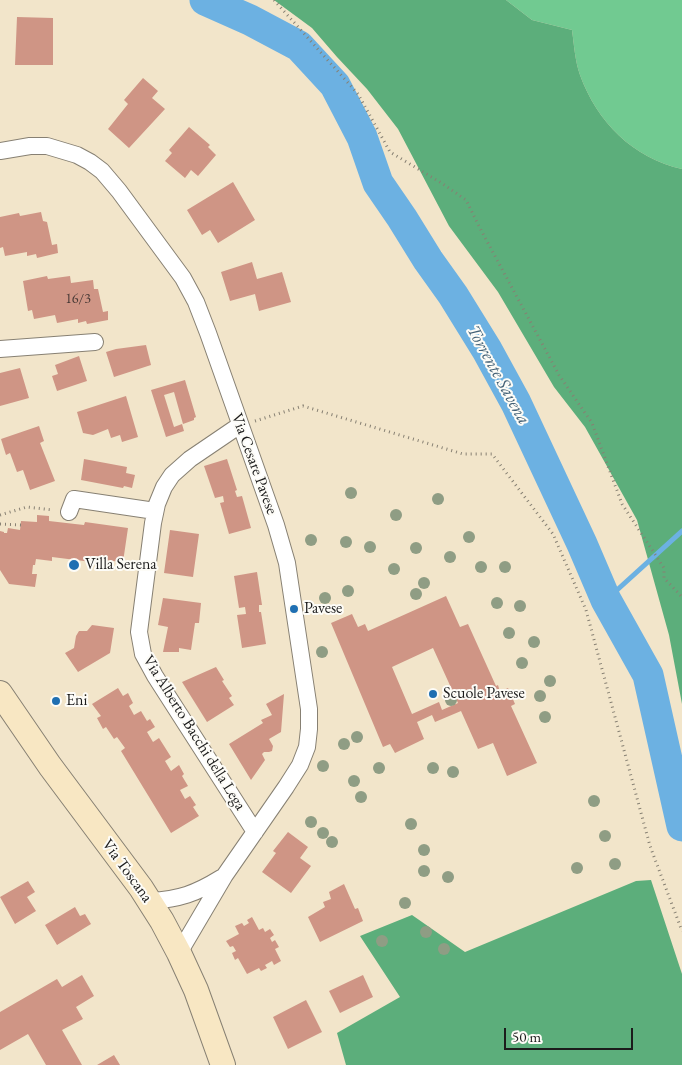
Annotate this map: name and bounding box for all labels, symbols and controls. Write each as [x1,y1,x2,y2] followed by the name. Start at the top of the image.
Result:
[65,291,91,307] house number: 16/3
[462,322,534,428] water label: Torrente Savena
[227,411,281,517] street label: Via Cesare Pavese
[85,555,157,575] place label: Villa Serena
[67,558,81,572] marker: Villa Serena
[304,599,342,619] place label: Pavese
[288,603,300,615] marker: Pavese
[138,652,250,814] street label: Via Alberto Bacchi della Lega
[443,684,525,704] place label: Scuole Pavese
[427,688,439,700] marker: Scuole Pavese
[66,691,87,711] place label: Eni
[50,695,62,707] marker: Eni
[98,836,156,906] street label: Via Toscana
[507,1018,636,1050] scale bar
[512,1027,541,1046] text: 50 m

